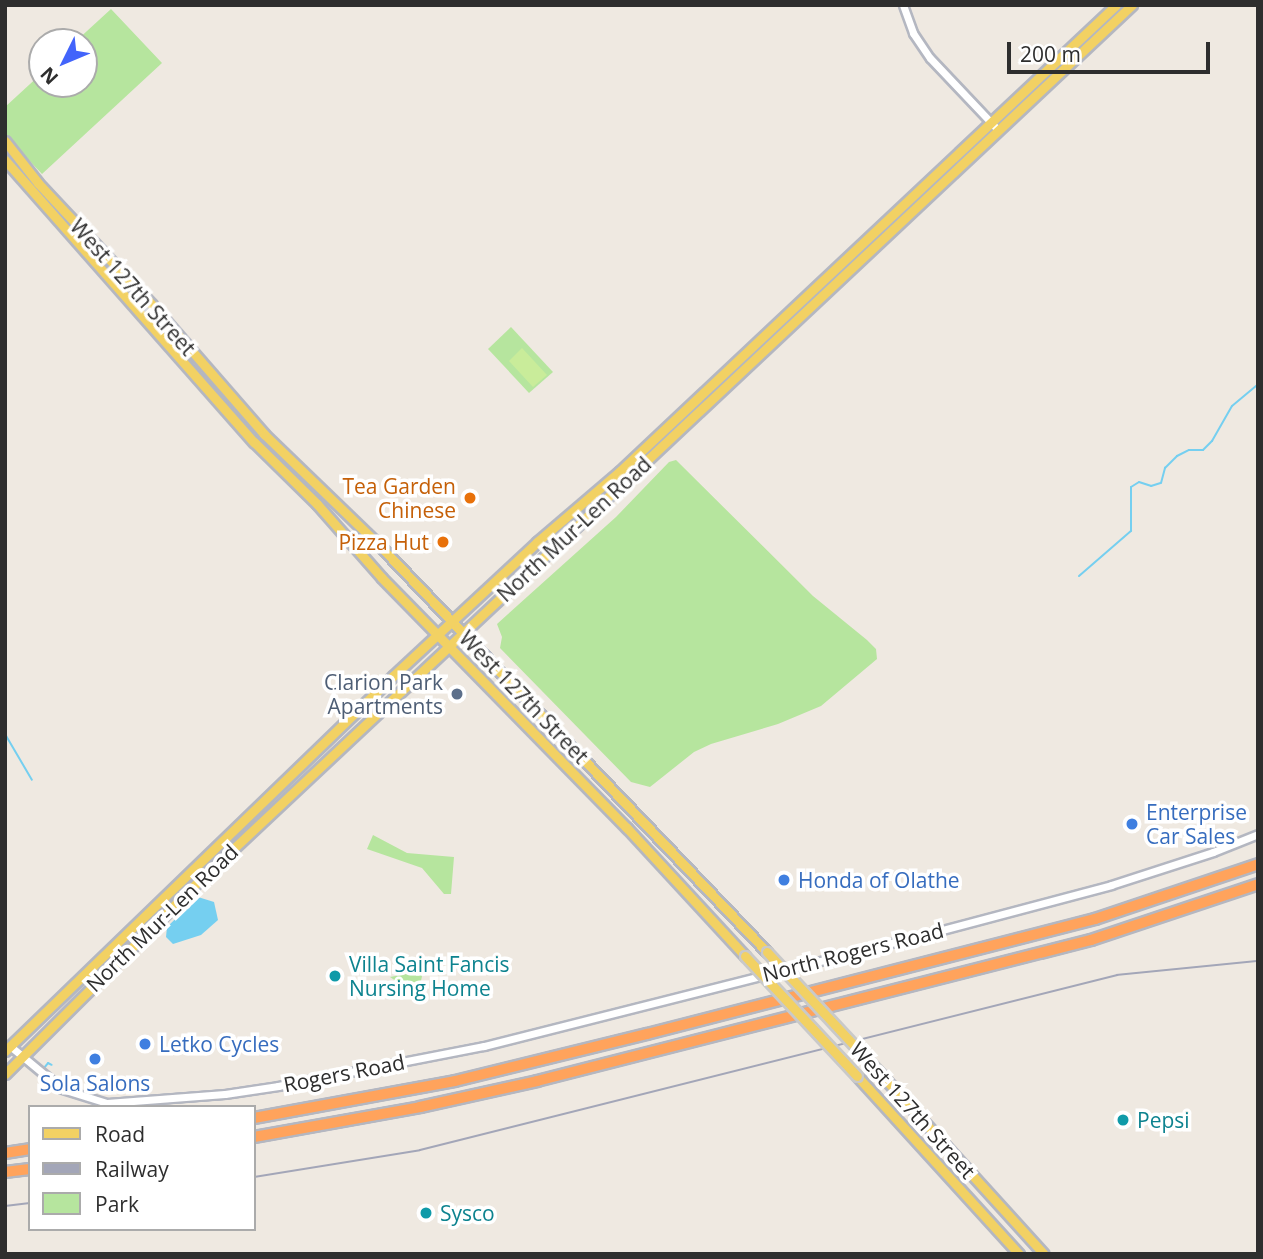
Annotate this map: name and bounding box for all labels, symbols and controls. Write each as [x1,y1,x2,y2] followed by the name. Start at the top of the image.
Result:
[28,28,98,98] north arrow
[1011,28,1214,72] scale bar
[1020,40,1081,68] text: 200 m
[34,61,64,90] text: N
[65,214,201,360] street label: West 127th Street
[492,451,656,607] street label: North Mur-Len Road
[342,473,456,523] place label: Tea Garden Chinese
[462,490,478,506] marker: Tea Garden Chinese
[338,529,429,555] place label: Pizza Hut
[435,534,451,550] marker: Pizza Hut
[454,625,594,769] street label: West 127th Street
[324,669,443,719] place label: Clarion Park Apartments
[449,686,465,702] marker: Clarion Park Apartments
[1146,799,1247,849] place label: Enterprise Car Sales
[1124,816,1140,832] marker: Enterprise Car Sales
[81,839,243,997] street label: North Mur-Len Road
[798,867,960,893] place label: Honda of Olathe
[776,872,792,888] marker: Honda of Olathe
[760,917,946,987] street label: North Rogers Road
[349,951,510,1001] place label: Villa Saint Fancis Nursing Home
[327,968,343,984] marker: Villa Saint Fancis Nursing Home
[159,1031,279,1057] place label: Letko Cycles
[137,1036,153,1052] marker: Letko Cycles
[845,1037,981,1183] street label: West 127th Street
[281,1049,407,1097] street label: Rogers Road
[87,1051,103,1067] marker: Sola Salons
[40,1070,150,1096] place label: Sola Salons
[28,1105,256,1231] legend
[1137,1107,1190,1133] place label: Pepsi
[1115,1112,1131,1128] marker: Pepsi
[95,1120,145,1148] text: Road
[95,1155,169,1183] text: Railway
[95,1190,139,1218] text: Park
[440,1200,495,1226] place label: Sysco
[418,1205,434,1221] marker: Sysco

